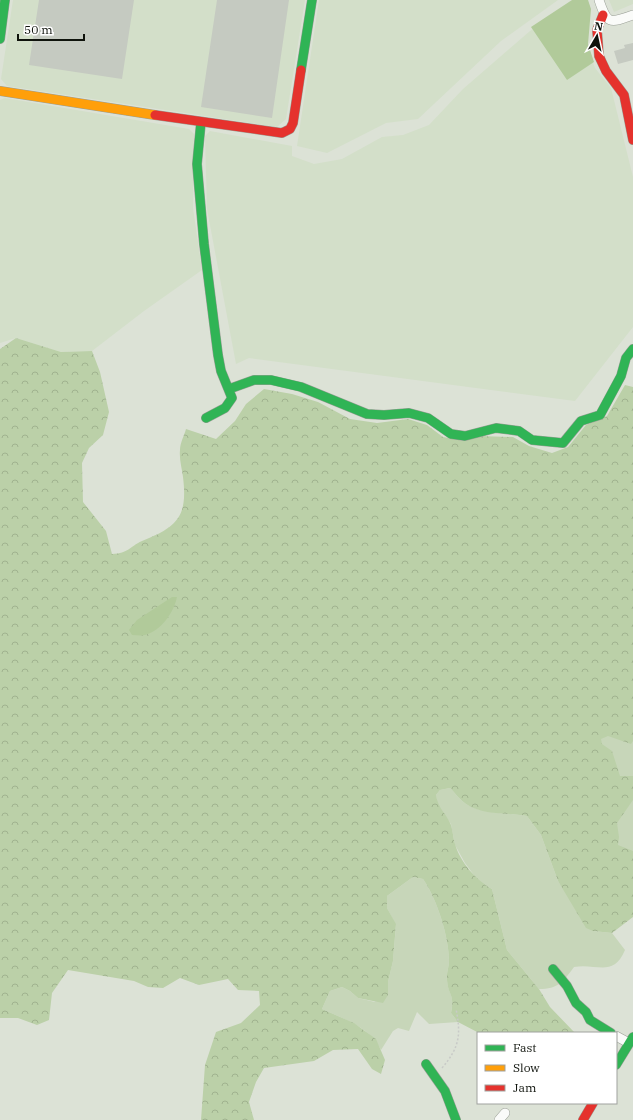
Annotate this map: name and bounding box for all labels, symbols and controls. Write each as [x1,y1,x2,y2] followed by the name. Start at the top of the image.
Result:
[18,16,84,42] scale bar
[577,16,617,56] north arrow
[593,19,604,34] text: N
[24,22,53,37] text: 50 m
[477,1032,617,1104] legend
[513,1040,537,1055] text: Fast
[513,1060,540,1075] text: Slow
[513,1080,537,1095] text: Jam

